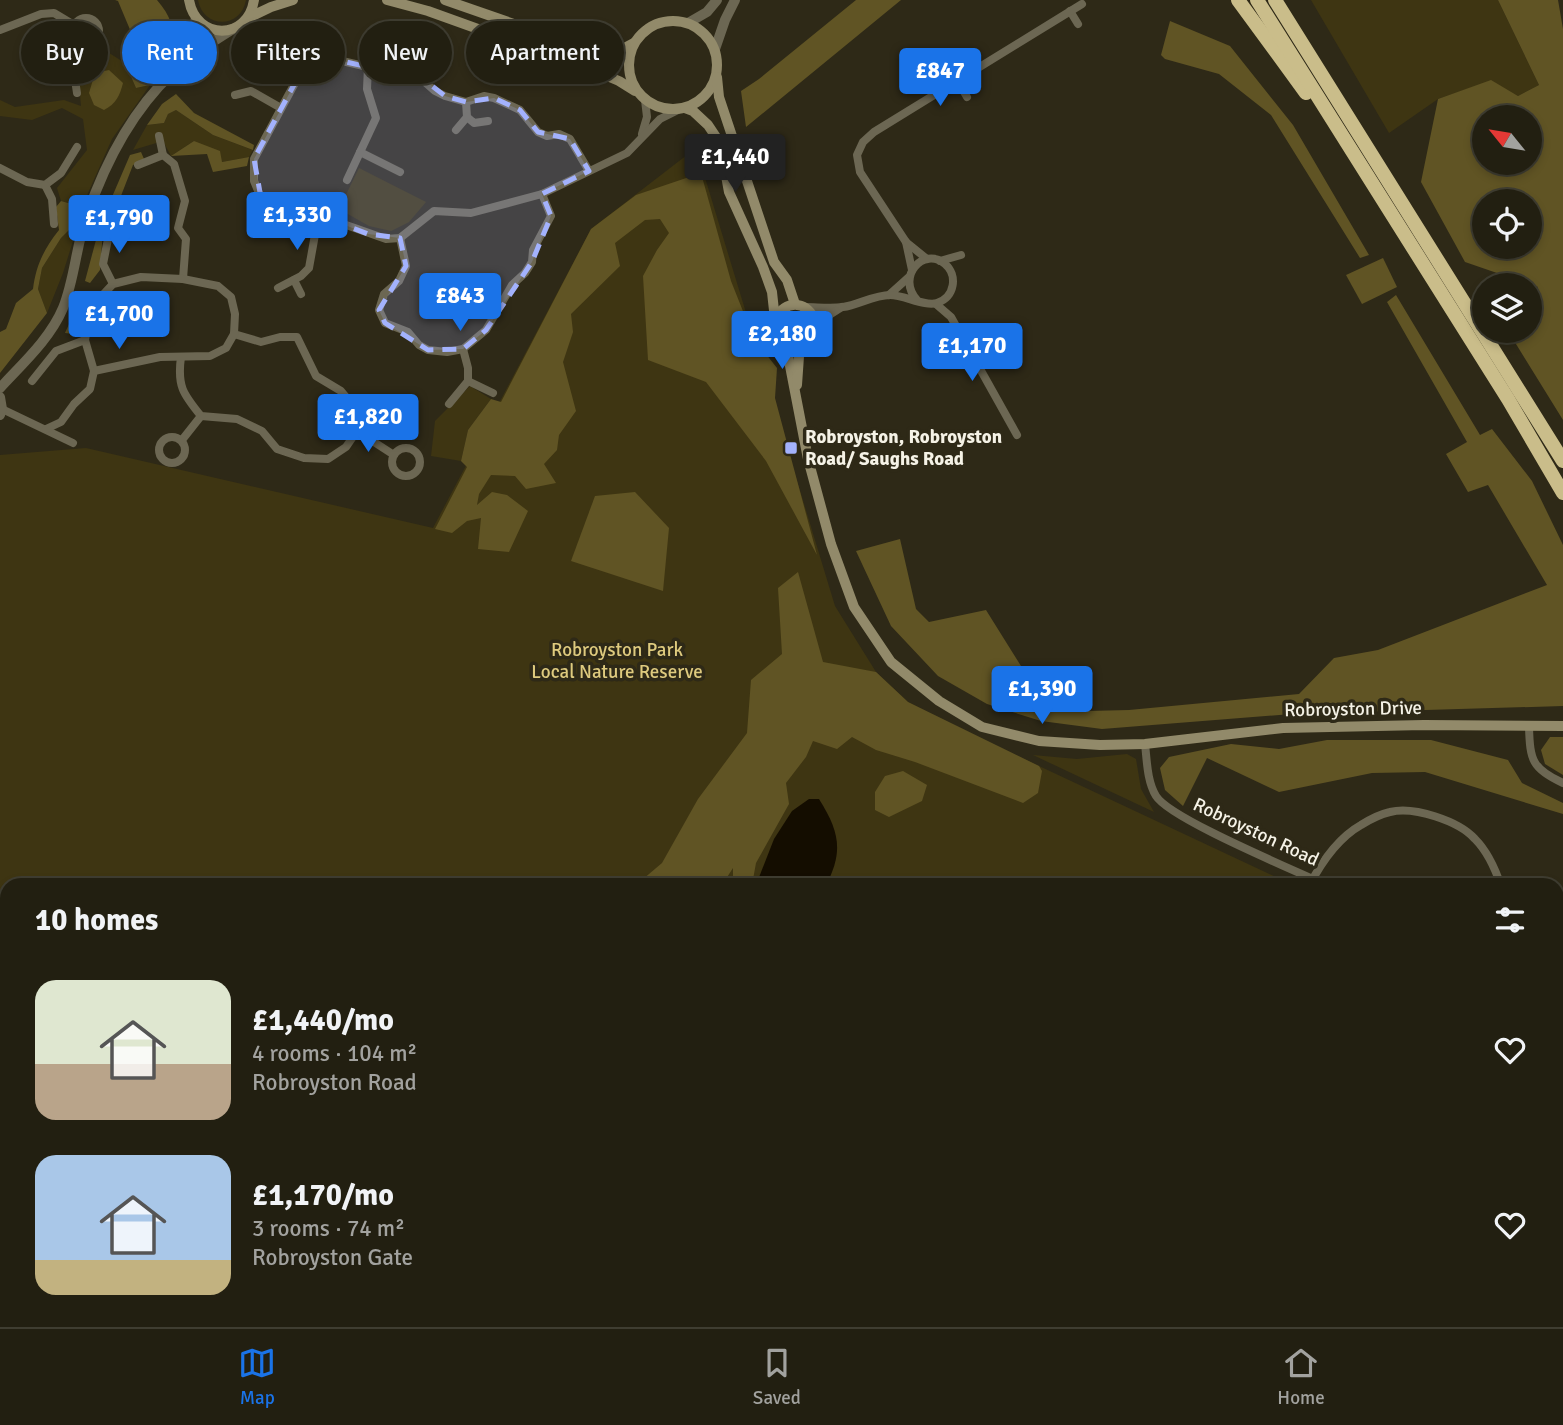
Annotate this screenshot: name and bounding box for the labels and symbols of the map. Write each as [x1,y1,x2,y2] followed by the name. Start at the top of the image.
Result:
[899,48,981,108] pin: £847
[1472,105,1542,175] north arrow
[678,134,792,194] pin: £1,440
[240,192,354,252] pin: £1,330
[62,196,176,255] pin: £1,790
[419,274,501,333] pin: £843
[62,292,176,351] pin: £1,700
[725,312,839,371] pin: £2,180
[915,324,1029,383] pin: £1,170
[311,394,425,454] pin: £1,820
[805,425,1002,471] place label: Robroyston, Robroyston Road/ Saughs Road
[783,440,799,456] marker: Robroyston, Robroyston Road/ Saughs Road
[531,638,703,684] park label: Robroyston Park Local Nature Reserve
[985,666,1099,726] pin: £1,390
[1284,696,1422,722] street label: Robroyston Drive
[1189,792,1323,872] street label: Robroyston Road

